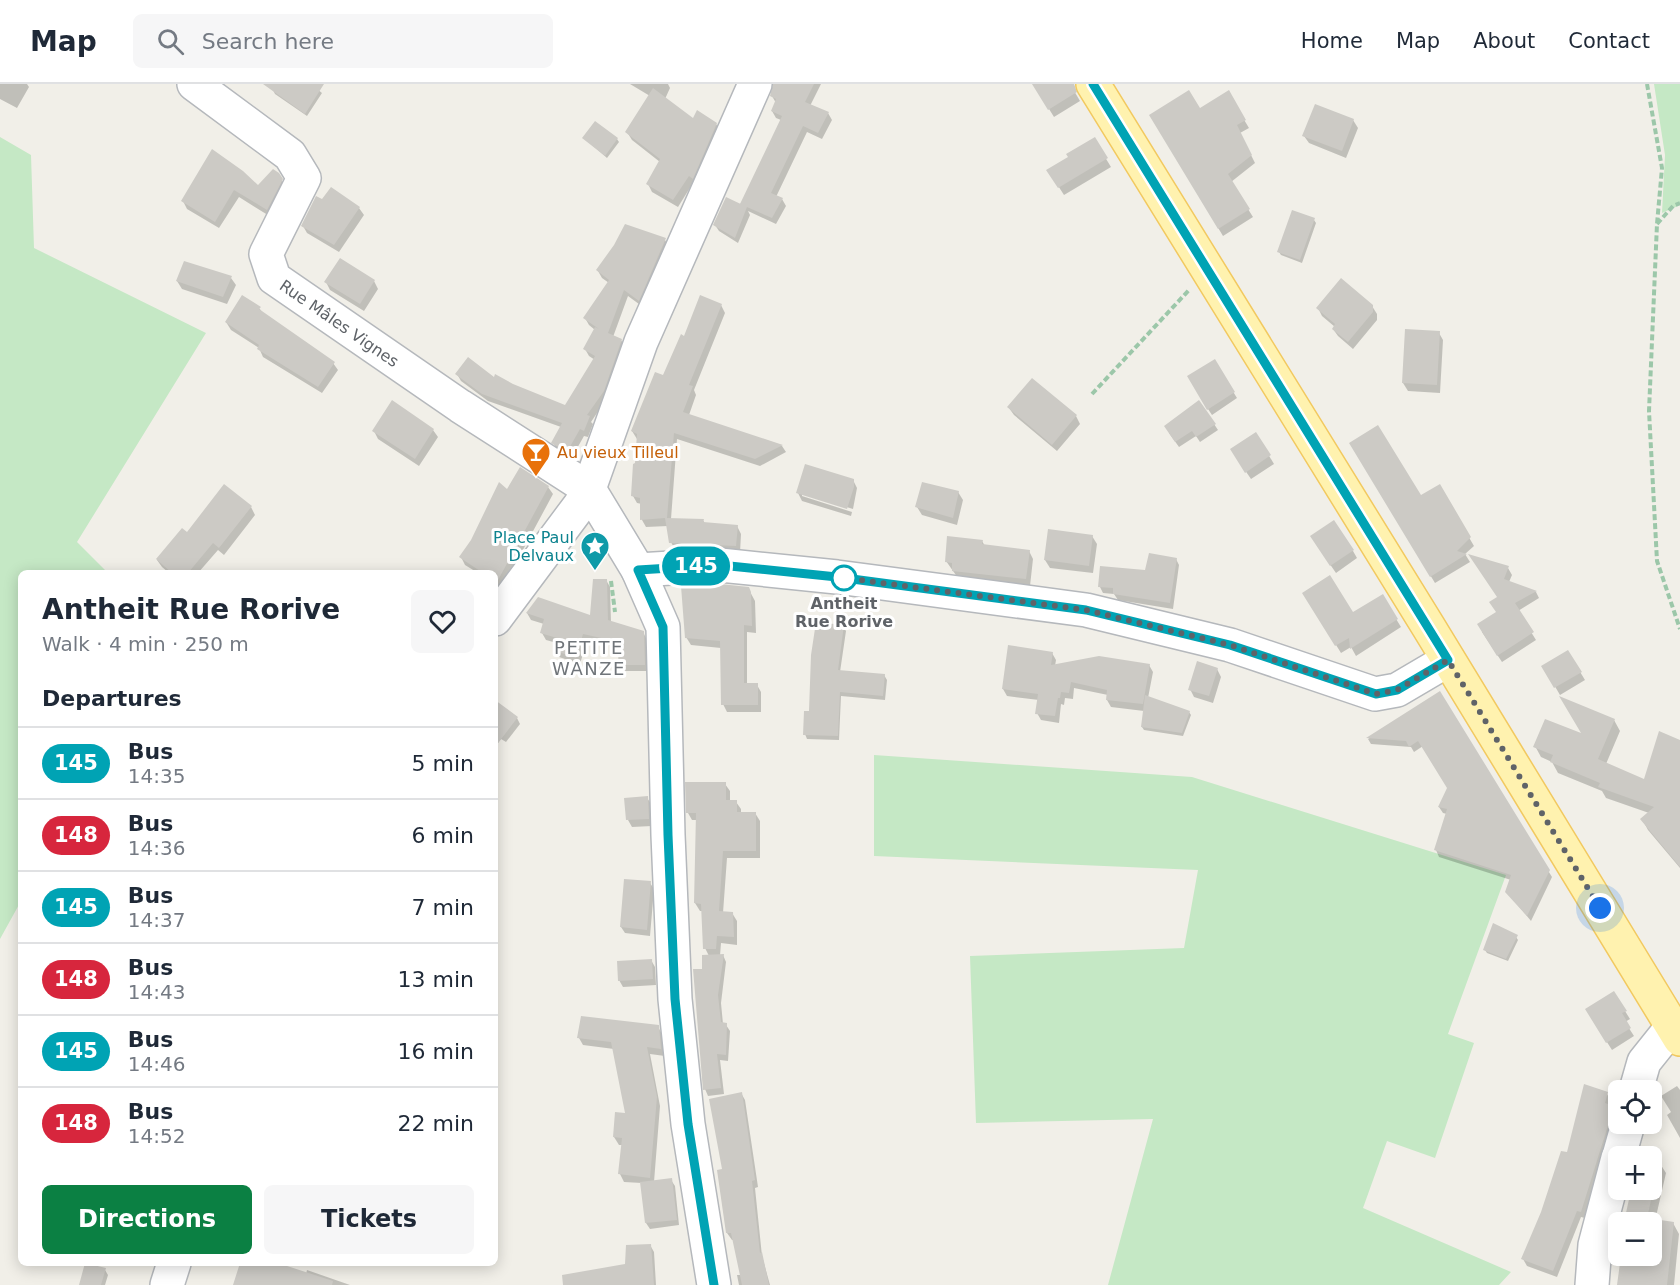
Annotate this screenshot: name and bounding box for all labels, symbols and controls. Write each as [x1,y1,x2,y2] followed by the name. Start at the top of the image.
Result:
[133,14,553,68] search box
[30,25,97,58] text: Map
[154,25,187,58] icon: search
[202,29,334,54] text: Search here
[1301,29,1363,53] text: Home
[1396,29,1440,53] text: Map
[1473,29,1535,53] text: About
[1568,29,1650,53] text: Contact
[276,275,403,371] street label: Rue Mâles Vignes
[520,436,552,478] bar icon: Au vieux Tilleul
[557,443,679,462] place label: Au vieux Tilleul
[493,528,574,565] place label: Place Paul Delvaux
[579,530,611,572] place icon: Place Paul Delvaux
[662,546,730,586] line badge: 145
[674,554,718,578] text: 145
[831,565,857,591] marker: Antheit Rue Rorive
[411,590,474,653] button: heart
[42,593,340,626] text: Antheit Rue Rorive
[795,594,893,631] place label: Antheit Rue Rorive
[42,632,249,656] text: Walk · 4 min · 250 m
[552,637,626,679] district label: PETITE WANZE
[42,686,182,711] text: Departures
[128,739,173,764] text: Bus
[54,751,98,775] text: 145
[412,751,474,776] text: 5 min
[128,764,185,788] text: 14:35
[128,811,173,836] text: Bus
[54,823,98,847] text: 148
[412,823,474,848] text: 6 min
[128,836,185,860] text: 14:36
[128,883,173,908] text: Bus
[1585,893,1615,923] your location
[54,895,98,919] text: 145
[412,895,474,920] text: 7 min
[128,908,185,932] text: 14:37
[128,955,173,980] text: Bus
[54,967,98,991] text: 148
[398,967,474,992] text: 13 min
[128,980,185,1004] text: 14:43
[128,1027,173,1052] text: Bus
[54,1039,98,1063] text: 145
[398,1039,474,1064] text: 16 min
[128,1052,185,1076] text: 14:46
[1608,1080,1662,1266] map controls
[1608,1080,1662,1134] button: locate
[128,1099,173,1124] text: Bus
[54,1111,98,1135] text: 148
[398,1111,474,1136] text: 22 min
[128,1124,185,1148] text: 14:52
[1608,1146,1662,1200] button: +
[42,1185,252,1254] button: Directions
[264,1185,474,1254] button: Tickets
[1608,1212,1662,1266] button: −

